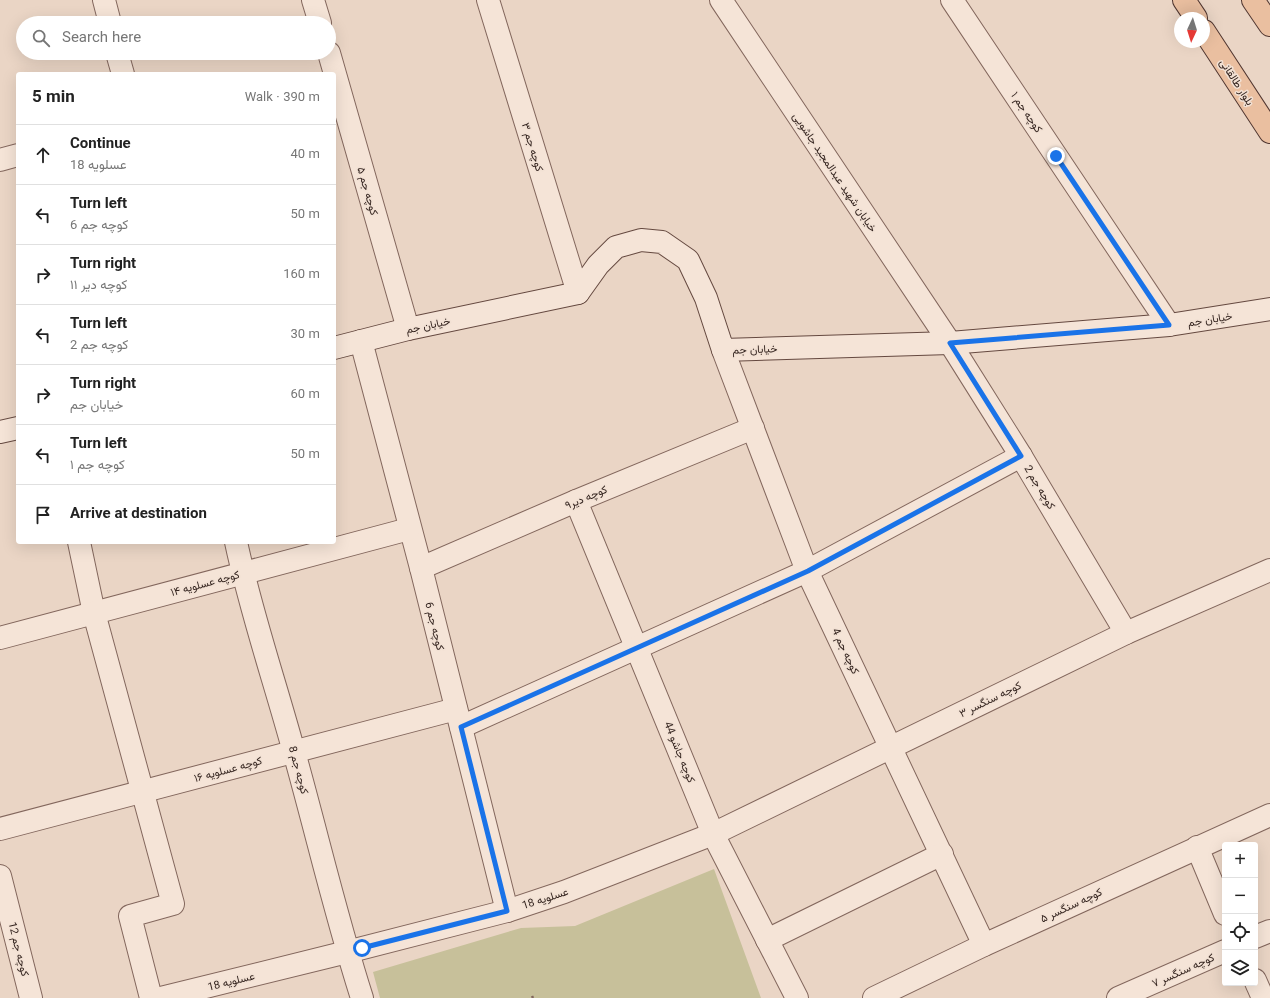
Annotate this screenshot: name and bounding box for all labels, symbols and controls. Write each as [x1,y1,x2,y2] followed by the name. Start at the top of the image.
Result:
[1174,12,1210,48] north arrow
[16,16,336,60] search box
[30,27,52,49] icon: search
[62,27,141,50] text: Search here
[1214,56,1257,110] street label: بلوار طالقانی
[32,85,75,111] text: 5 min
[245,88,320,108] text: Walk · 390 m
[1006,89,1046,137] street label: کوچه جم ۱
[787,110,880,236] street label: خیابان شهید عبدالمجید جاشویی
[516,121,547,174] street label: کوچه جم ۳
[70,133,131,156] text: Continue
[32,144,54,166] icon: ahead
[290,145,320,165] text: 40 m
[1047,147,1065,165] route end
[70,156,127,176] text: عسلویه 18
[352,165,382,218] street label: کوچه جم ۵
[70,193,127,216] text: Turn left
[32,204,54,226] icon: left
[290,205,320,225] text: 50 m
[70,216,128,236] text: کوچه جم 6
[70,253,136,276] text: Turn right
[32,264,54,286] icon: right
[283,265,320,285] text: 160 m
[70,276,127,296] text: کوچه دیر ۱۱
[1187,309,1234,332] street label: خیابان جم
[70,313,127,336] text: Turn left
[404,313,452,339] street label: خیابان جم
[32,324,54,346] icon: left
[290,325,320,345] text: 30 m
[70,336,128,356] text: کوچه جم 2
[732,341,778,360] street label: خیابان جم
[70,373,136,396] text: Turn right
[32,384,54,406] icon: right
[290,385,320,405] text: 60 m
[70,396,123,416] text: خیابان جم
[70,433,127,456] text: Turn left
[32,444,54,466] icon: left
[290,445,320,465] text: 50 m
[70,456,125,476] text: کوچه جم ۱
[1019,462,1059,513] street label: کوچه جم 2
[563,482,610,515] street label: کوچه دیر۹
[70,503,207,526] text: Arrive at destination
[32,504,54,526] icon: arrive
[169,567,242,602] street label: کوچه عسلویه ۱۴
[419,600,448,652] street label: کوچه جم 6
[827,626,863,678] street label: کوچه جم 4
[957,678,1025,723] street label: کوچه سنگسر ۳
[659,719,699,786] street label: کوچه جاشو 44
[283,744,312,796] street label: کوچه جم 8
[192,753,264,788] street label: کوچه عسلویه ۱۶
[1222,842,1258,986] map controls
[1222,842,1258,878] button: +
[1222,878,1258,914] button: −
[520,884,571,915] street label: عسلویه 18
[1038,884,1106,928] street label: کوچه سنگسر ۵
[1222,914,1258,950] button: locate
[3,920,33,978] street label: کوچه جم 12
[353,939,371,957] route start
[1150,950,1218,993] street label: کوچه سنگسر ۷
[1222,950,1258,986] button: layers
[206,968,257,996] street label: عسلویه 18

